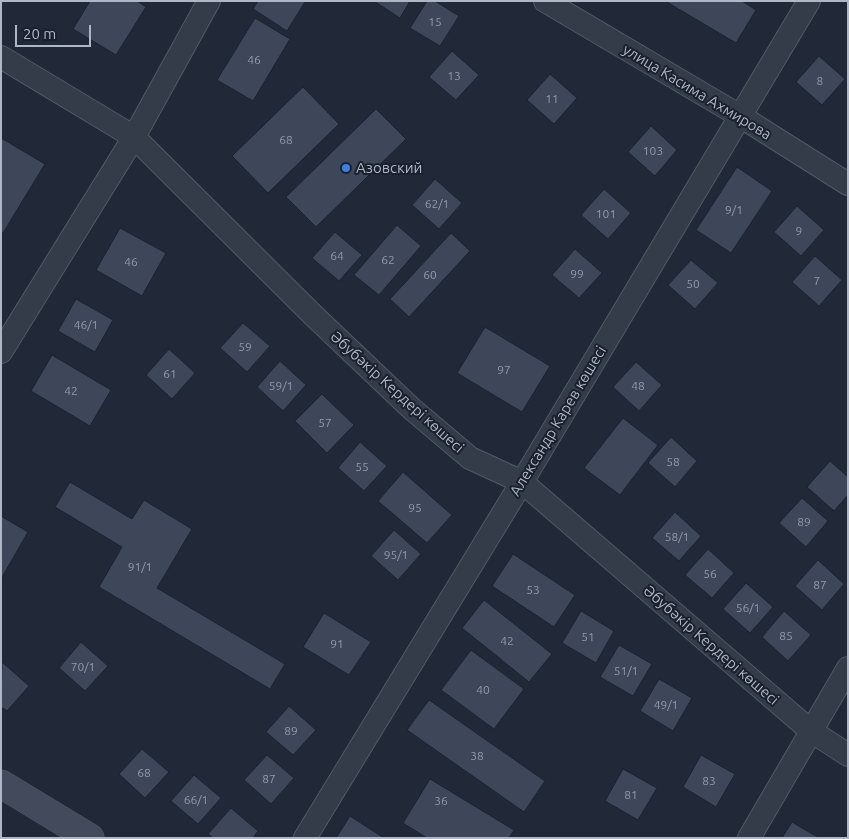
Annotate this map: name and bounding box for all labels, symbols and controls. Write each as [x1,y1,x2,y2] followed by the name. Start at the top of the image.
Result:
[18,15,94,47] scale bar
[428,15,442,29] house number: 15
[23,25,56,42] text: 20 m
[619,40,775,144] street label: улица Касима Ахмирова
[247,53,261,67] house number: 46
[447,69,461,83] house number: 13
[817,74,823,88] house number: 8
[545,92,559,106] house number: 11
[279,133,293,147] house number: 68
[643,144,663,158] house number: 103
[356,159,422,177] place label: Азовский
[340,162,352,174] marker: Азовский
[425,197,449,211] house number: 62/1
[725,203,743,217] house number: 9/1
[596,207,616,221] house number: 101
[796,224,802,238] house number: 9
[330,249,344,263] house number: 64
[381,253,395,267] house number: 62
[124,255,138,269] house number: 46
[570,267,584,281] house number: 99
[423,268,437,282] house number: 60
[814,274,820,288] house number: 7
[686,277,700,291] house number: 50
[74,318,98,332] house number: 46/1
[327,327,467,457] street label: Әбубәкір Кердері көшесі
[238,340,252,354] house number: 59
[506,343,610,499] street label: Александр Карев көшесі
[497,363,511,377] house number: 97
[163,367,177,381] house number: 61
[269,379,293,393] house number: 59/1
[631,379,645,393] house number: 48
[64,384,78,398] house number: 42
[318,416,332,430] house number: 57
[666,455,680,469] house number: 58
[355,460,369,474] house number: 55
[408,501,422,515] house number: 95
[797,515,811,529] house number: 89
[665,530,689,544] house number: 58/1
[384,548,408,562] house number: 95/1
[128,560,152,574] house number: 91/1
[703,567,717,581] house number: 56
[813,578,827,592] house number: 87
[640,581,782,709] street label: Әбубәкір Кердері көшесі
[526,583,540,597] house number: 53
[736,601,760,615] house number: 56/1
[779,629,793,643] house number: 85
[581,630,595,644] house number: 51
[500,634,514,648] house number: 42
[330,637,344,651] house number: 91
[71,660,95,674] house number: 70/1
[614,664,638,678] house number: 51/1
[476,683,490,697] house number: 40
[654,698,678,712] house number: 49/1
[284,724,298,738] house number: 89
[470,749,484,763] house number: 38
[137,766,151,780] house number: 68
[262,772,276,786] house number: 87
[702,774,716,788] house number: 83
[624,788,638,802] house number: 81
[184,793,208,807] house number: 66/1
[434,794,448,808] house number: 36

